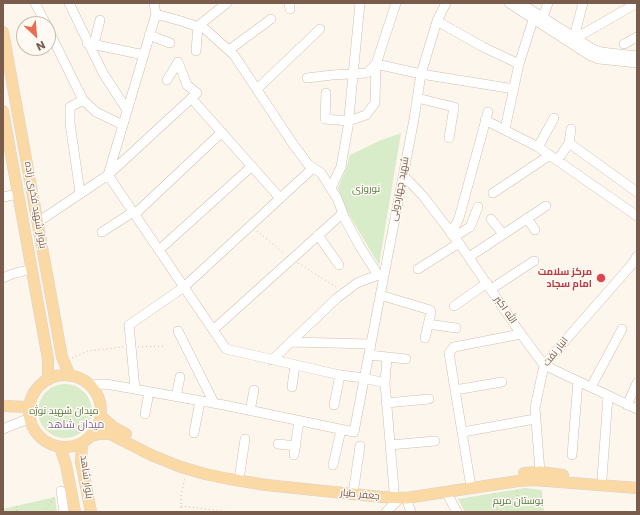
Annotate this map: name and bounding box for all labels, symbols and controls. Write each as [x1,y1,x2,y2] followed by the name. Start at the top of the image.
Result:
[16,16,56,56] north arrow
[34,37,48,55] text: N
[388,156,412,222] street label: شهید چهاردولی
[21,161,49,249] street label: بلوار شهید فخری زاده
[352,183,380,195] park label: نوروزی
[538,266,592,290] place label: مرکز سلامت امام سجاد
[595,272,607,284] marker: مرکز سلامت امام سجاد
[491,294,519,326] street label: الله اکبر
[541,335,571,369] street label: انبار نفت
[29,405,99,417] park label: میدان شهید نوژه
[48,418,104,432] district label: میدان شاهد
[77,454,95,500] street label: بلوار شاهد
[340,487,380,503] street label: جعفر طیار
[493,495,543,507] park label: بوستان مریم

